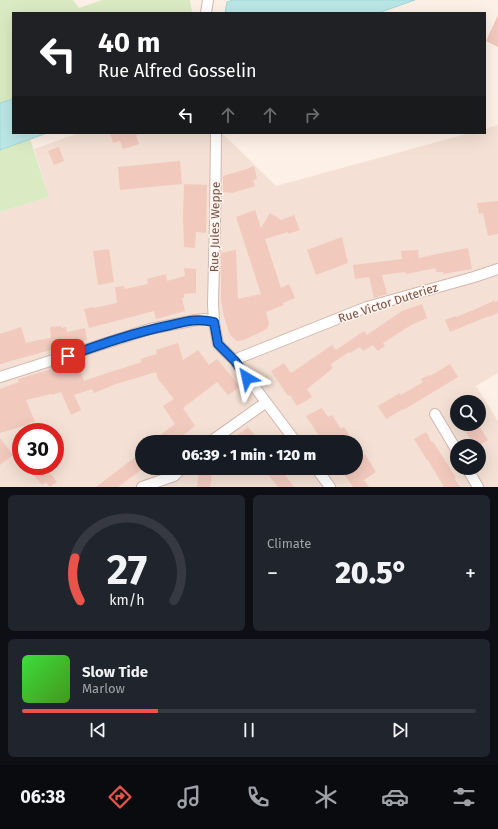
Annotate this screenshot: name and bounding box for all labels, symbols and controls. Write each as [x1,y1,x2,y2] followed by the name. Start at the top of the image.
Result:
[98,26,161,59] text: 40 m
[32,28,84,80] icon: left
[98,60,257,82] text: Rue Alfred Gosselin
[175,104,197,126] icon: left
[217,104,239,126] icon: ahead
[259,104,281,126] icon: ahead
[301,104,323,126] icon: right
[207,182,223,272] street label: Rue Jules Weppe
[336,280,440,326] street label: Rue Victor Duteriez
[51,339,85,373] pin
[57,345,79,367] icon: arrive
[226,357,268,399] position arrow
[450,395,486,475] map controls
[450,395,486,431] button: search
[12,423,64,475] speed limit sign: 30
[450,439,486,475] button: layers
[182,446,316,464] text: 06:39 · 1 min · 120 m
[267,536,311,551] text: Climate
[106,545,147,595] text: 27
[335,555,408,591] text: 20.5°
[267,560,278,587] text: −
[465,560,476,587] text: +
[109,592,144,609] text: km/h
[82,663,148,681] text: Slow Tide
[82,681,125,696] text: Marlow
[87,719,109,741] icon: previous
[238,719,260,741] icon: pause
[389,719,411,741] icon: next
[106,783,134,811] icon: directions
[175,783,203,811] icon: music
[244,783,272,811] icon: phone
[312,783,340,811] icon: climate
[381,783,409,811] icon: car
[450,783,478,811] icon: filters
[20,786,65,808] text: 06:38

